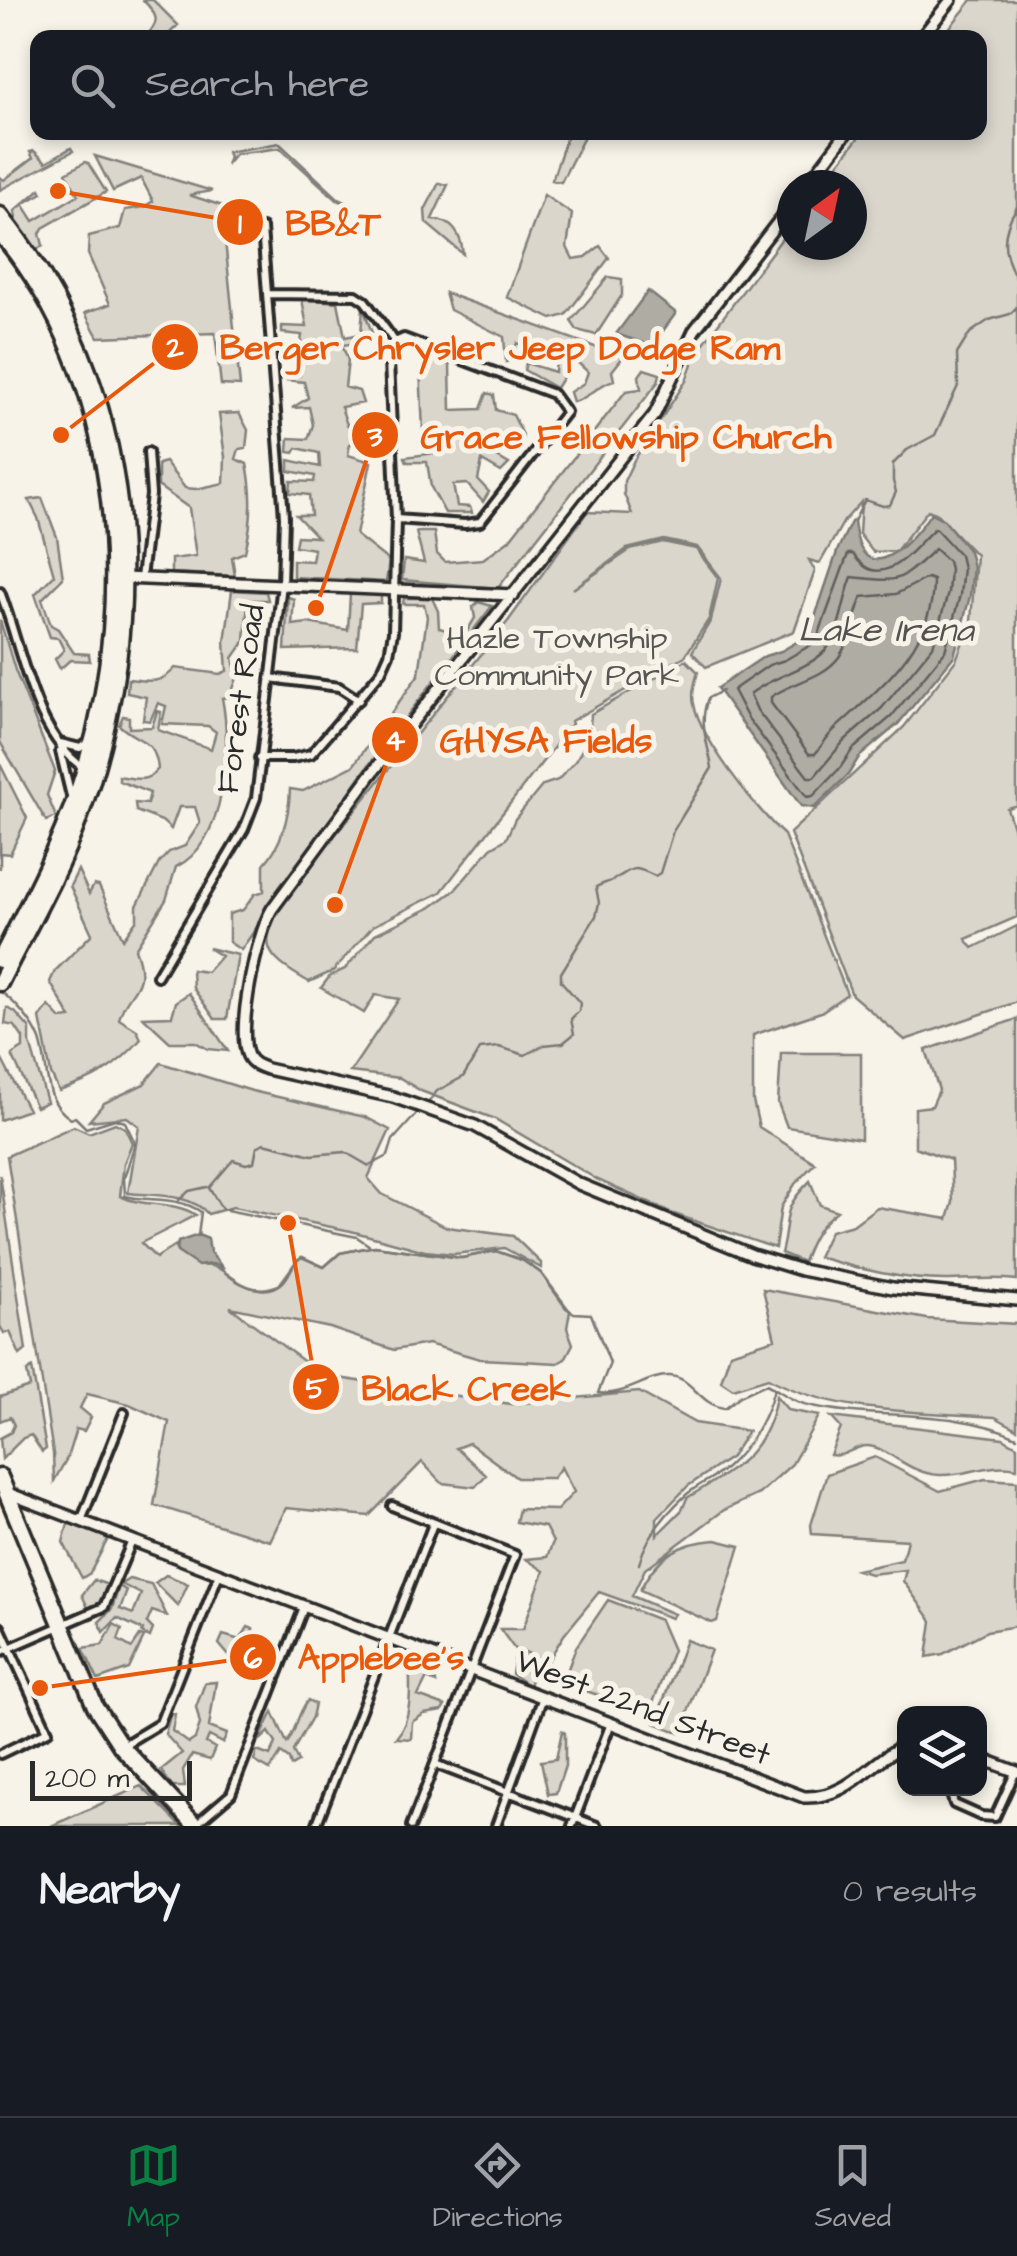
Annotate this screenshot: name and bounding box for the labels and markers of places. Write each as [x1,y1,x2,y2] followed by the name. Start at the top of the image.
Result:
[215,190,400,255] callout: BB&T
[150,314,801,379] callout: Berger Chrysler Jeep Dodge Ram
[350,403,851,468] callout: Grace Fellowship Church
[370,707,672,772] callout: GHYSA Fields
[291,1355,590,1420] callout: Black Creek
[228,1625,484,1690] callout: Applebee's

